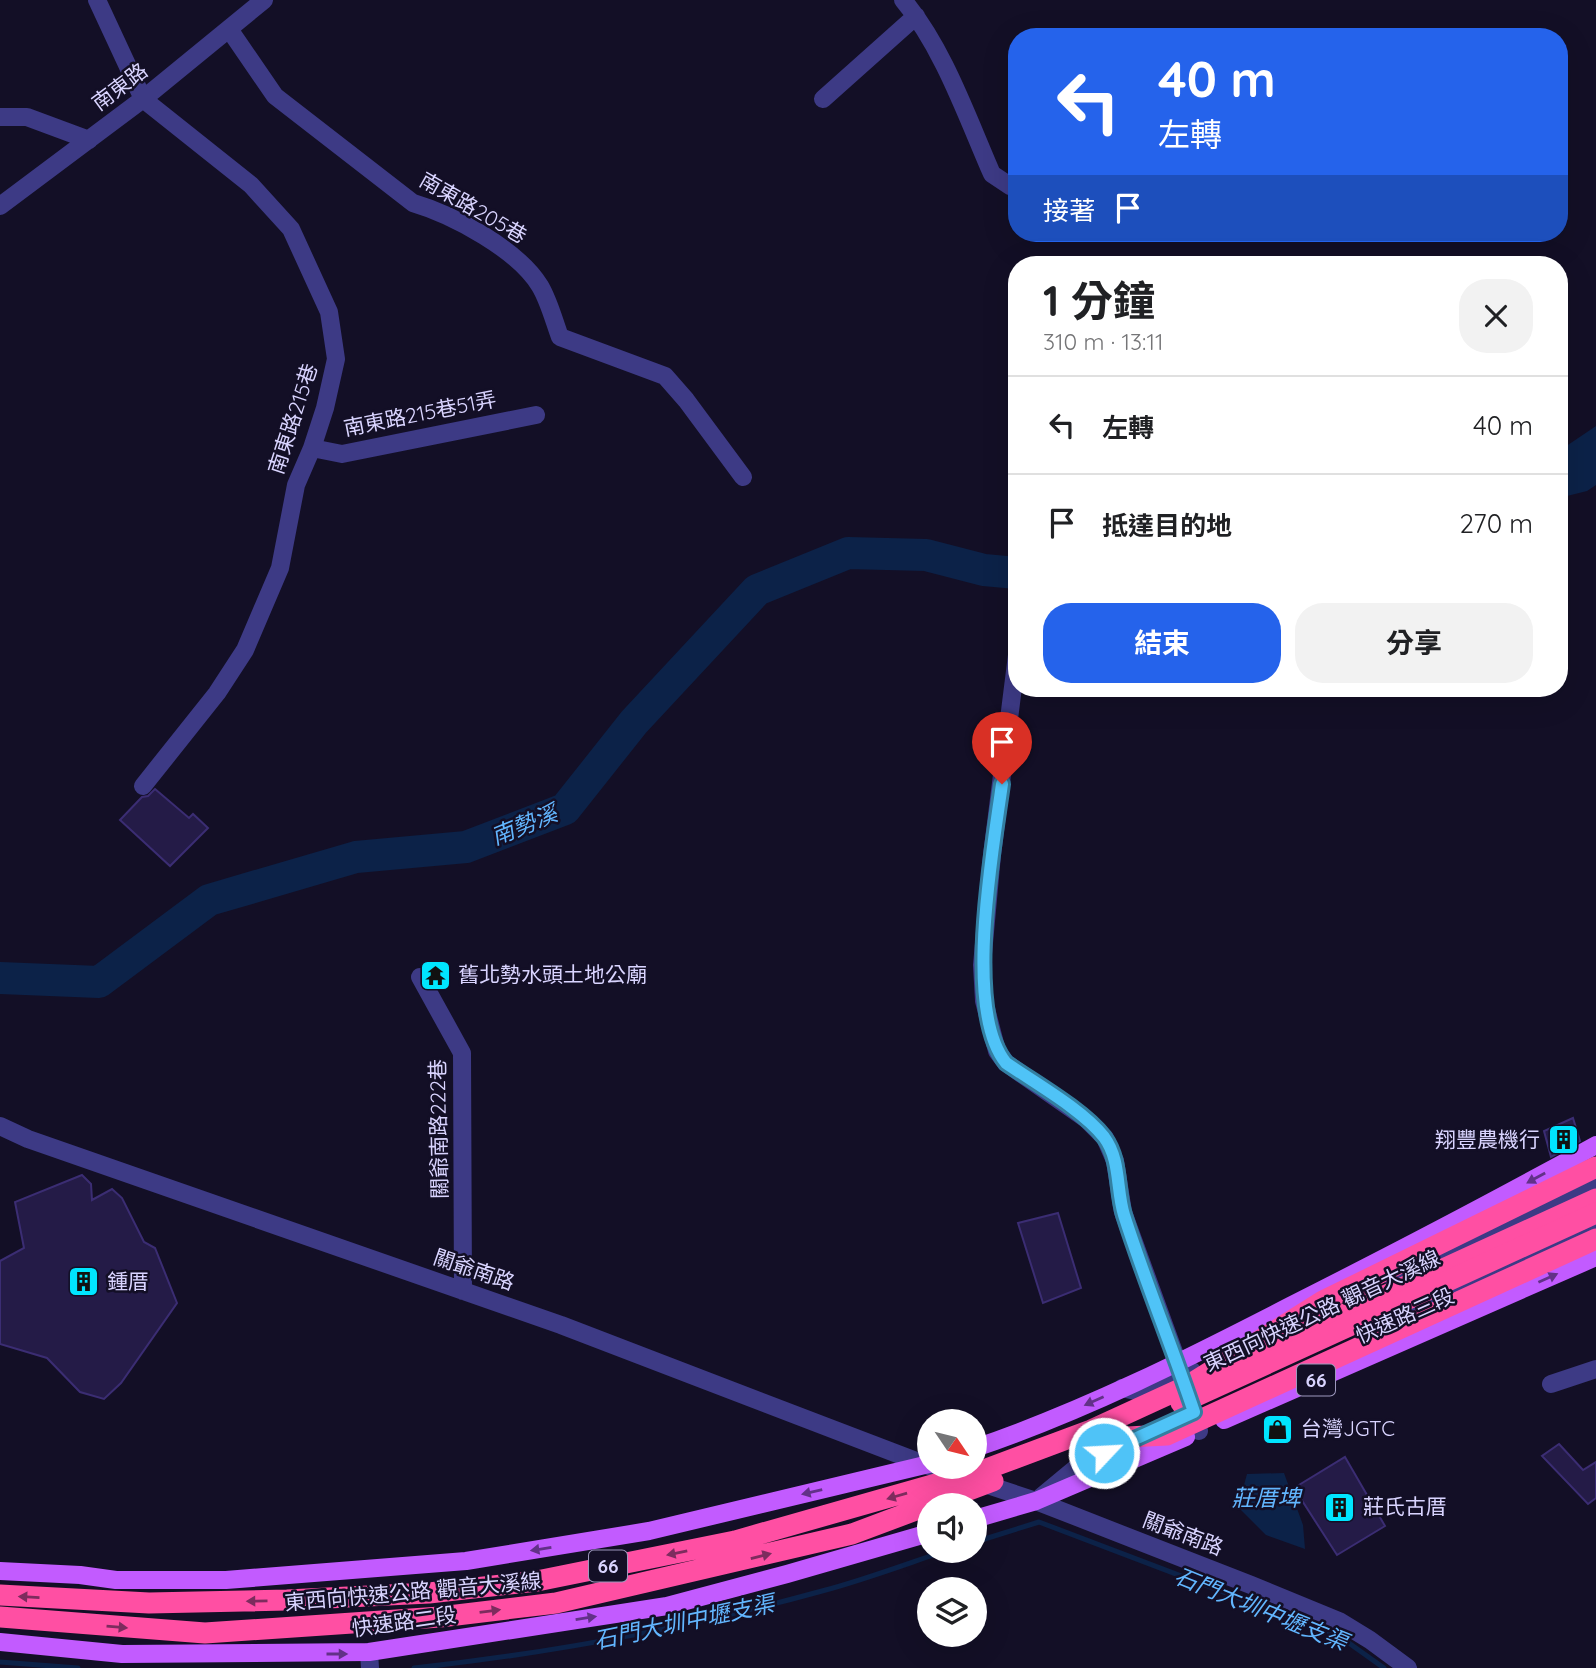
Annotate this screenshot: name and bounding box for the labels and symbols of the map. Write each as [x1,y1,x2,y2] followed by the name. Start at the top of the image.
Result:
[86,57,152,116] street label: 南東路
[415,166,532,248] street label: 南東路205巷
[262,360,322,477] street label: 南東路215巷
[341,385,498,441] street label: 南東路215巷51弄
[972,712,1032,784] pin
[486,797,564,851] water label: 南勢溪
[418,958,452,992] temple icon: 舊北勢水頭土地公廟
[458,961,647,987] place label: 舊北勢水頭土地公廟
[424,1059,452,1199] street label: 關爺南路222巷
[1546,1123,1580,1157] building icon: 翔豐農機行
[1435,1126,1540,1152] place label: 翔豐農機行
[1527,1172,1546,1184] one-way arrow
[430,1243,518,1295] street label: 關爺南路
[1199,1244,1444,1376] street label: 東西向快速公路 觀音大溪線
[67,1265,101,1299] building icon: 鍾厝
[107,1268,149,1294] place label: 鍾厝
[1537,1272,1558,1283] one-way arrow
[1351,1282,1458,1348] street label: 快速路三段
[1297,1364,1335,1396] road number: 66
[1083,1396,1104,1407] one-way arrow
[917,1409,987,1479] north arrow
[1261,1412,1295,1446] shop icon: 台灣JGTC
[1301,1415,1395,1441] place label: 台灣JGTC
[1067,1416,1141,1490] position arrow
[1232,1483,1304,1512] water label: 莊厝埤
[801,1487,823,1498] one-way arrow
[1323,1490,1357,1524] building icon: 莊氏古厝
[886,1491,907,1501] one-way arrow
[1363,1493,1447,1519] place label: 莊氏古厝
[1139,1506,1227,1560] street label: 關爺南路
[530,1544,552,1555] one-way arrow
[666,1548,688,1559] one-way arrow
[589,1550,627,1582] road number: 66
[750,1550,772,1561] one-way arrow
[1170,1561,1355,1658] water label: 石門大圳中壢支渠
[283,1567,542,1615] street label: 東西向快速公路 觀音大溪線
[591,1588,780,1655] water label: 石門大圳中壢支渠
[18,1591,40,1602] one-way arrow
[245,1595,267,1607] one-way arrow
[350,1601,458,1641] street label: 快速路二段
[479,1606,501,1617] one-way arrow
[576,1612,598,1623] one-way arrow
[106,1621,128,1632] one-way arrow
[326,1648,348,1660] one-way arrow

